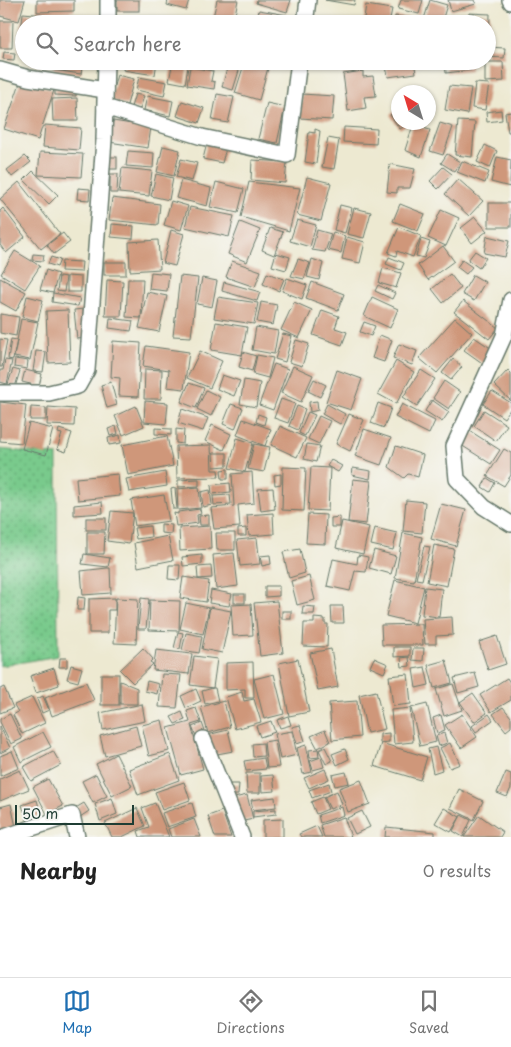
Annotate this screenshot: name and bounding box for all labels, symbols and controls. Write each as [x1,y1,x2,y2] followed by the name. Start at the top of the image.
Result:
[15,15,496,70] search box
[33,29,61,57] icon: search
[73,29,182,57] text: Search here
[391,85,436,130] north arrow
[15,802,134,825] scale bar
[22,803,58,824] text: 50 m
[20,854,97,886] text: Nearby
[423,858,491,882] text: 0 results
[62,987,92,1038] tab: Map
[217,987,285,1038] tab: Directions
[409,987,449,1038] tab: Saved

